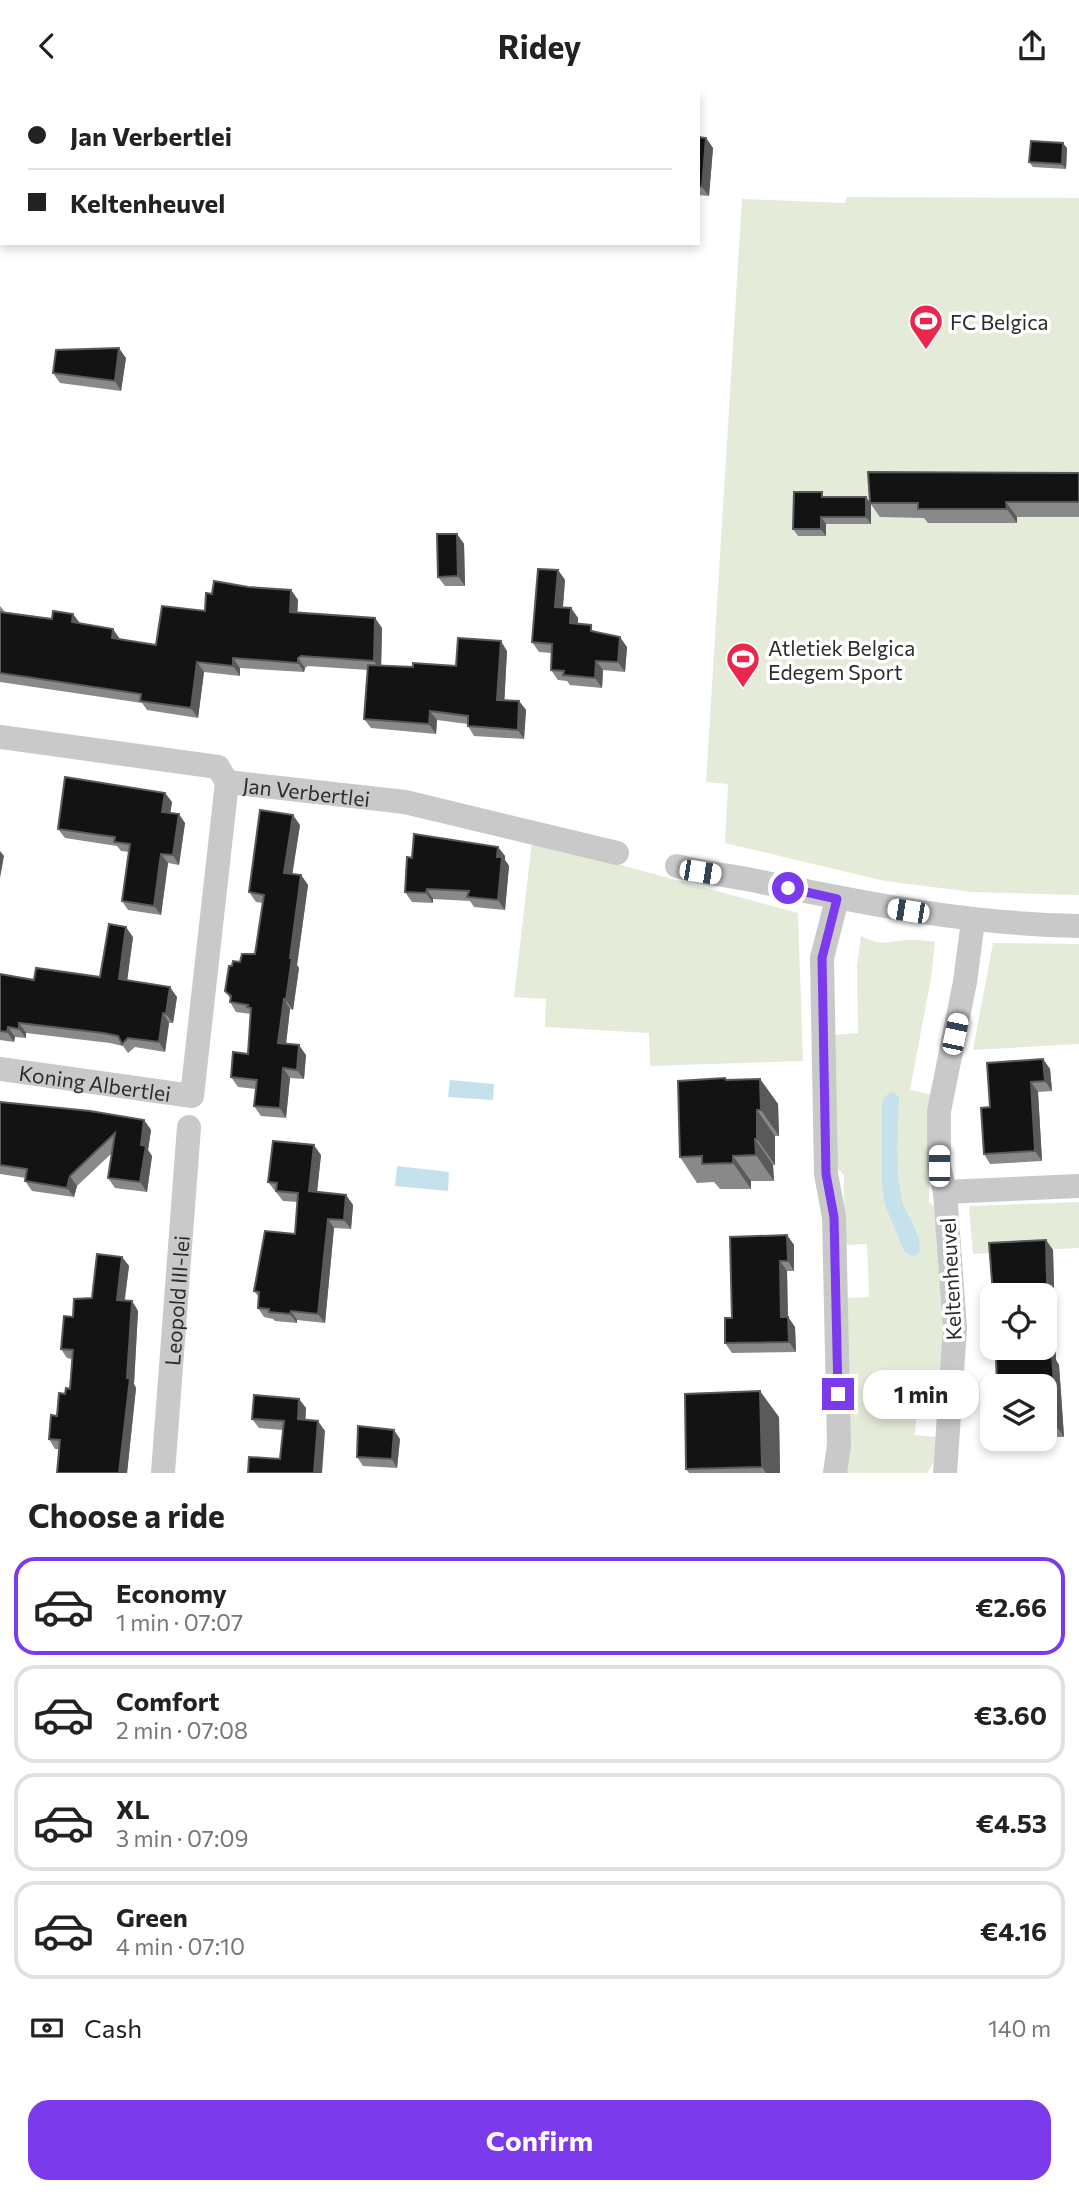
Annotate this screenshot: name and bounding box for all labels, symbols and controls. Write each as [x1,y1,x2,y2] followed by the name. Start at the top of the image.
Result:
[498,26,581,66] text: Ridey
[28,27,66,65] icon: back
[1013,27,1051,65] icon: share
[70,120,232,151] text: Jan Verbertlei
[70,187,225,218] text: Keltenheuvel
[907,302,945,351] sports icon: FC Belgica
[950,309,1049,334] place label: FC Belgica
[768,635,915,684] place label: Atletiek Belgica Edegem Sport
[724,640,762,689] sports icon: Atletiek Belgica Edegem Sport
[242,771,371,810] street label: Jan Verbertlei
[678,858,723,886] car
[772,872,804,904] route start
[886,897,931,925] car
[941,1011,970,1057] car
[18,1059,173,1105] street label: Koning Albertlei
[929,1145,950,1187] car
[934,1217,966,1341] street label: Keltenheuvel
[159,1234,193,1366] street label: Leopold III-lei
[980,1283,1057,1451] map controls
[980,1283,1057,1360] button: locate
[862,1369,978,1419] callout: 1 min
[980,1374,1057,1451] button: layers
[822,1378,854,1410] route end
[894,1380,948,1408] text: 1 min
[28,1495,225,1535] text: Choose a ride
[32,1575,95,1638] icon: car
[116,1577,227,1608] text: Economy
[975,1591,1047,1622] text: €2.66
[116,1608,243,1636] text: 1 min · 07:07
[32,1683,95,1746] icon: car
[116,1685,219,1716] text: Comfort
[974,1699,1047,1730] text: €3.60
[116,1716,248,1744] text: 2 min · 07:08
[32,1791,95,1854] icon: car
[116,1793,150,1824] text: XL
[976,1807,1047,1838] text: €4.53
[116,1824,248,1852] text: 3 min · 07:09
[32,1899,95,1962] icon: car
[116,1901,188,1932] text: Green
[980,1915,1047,1946] text: €4.16
[116,1932,245,1960] text: 4 min · 07:10
[28,2009,66,2047] icon: cash
[84,2012,142,2043] text: Cash
[988,2014,1051,2042] text: 140 m
[28,2100,1051,2180] button: Confirm

